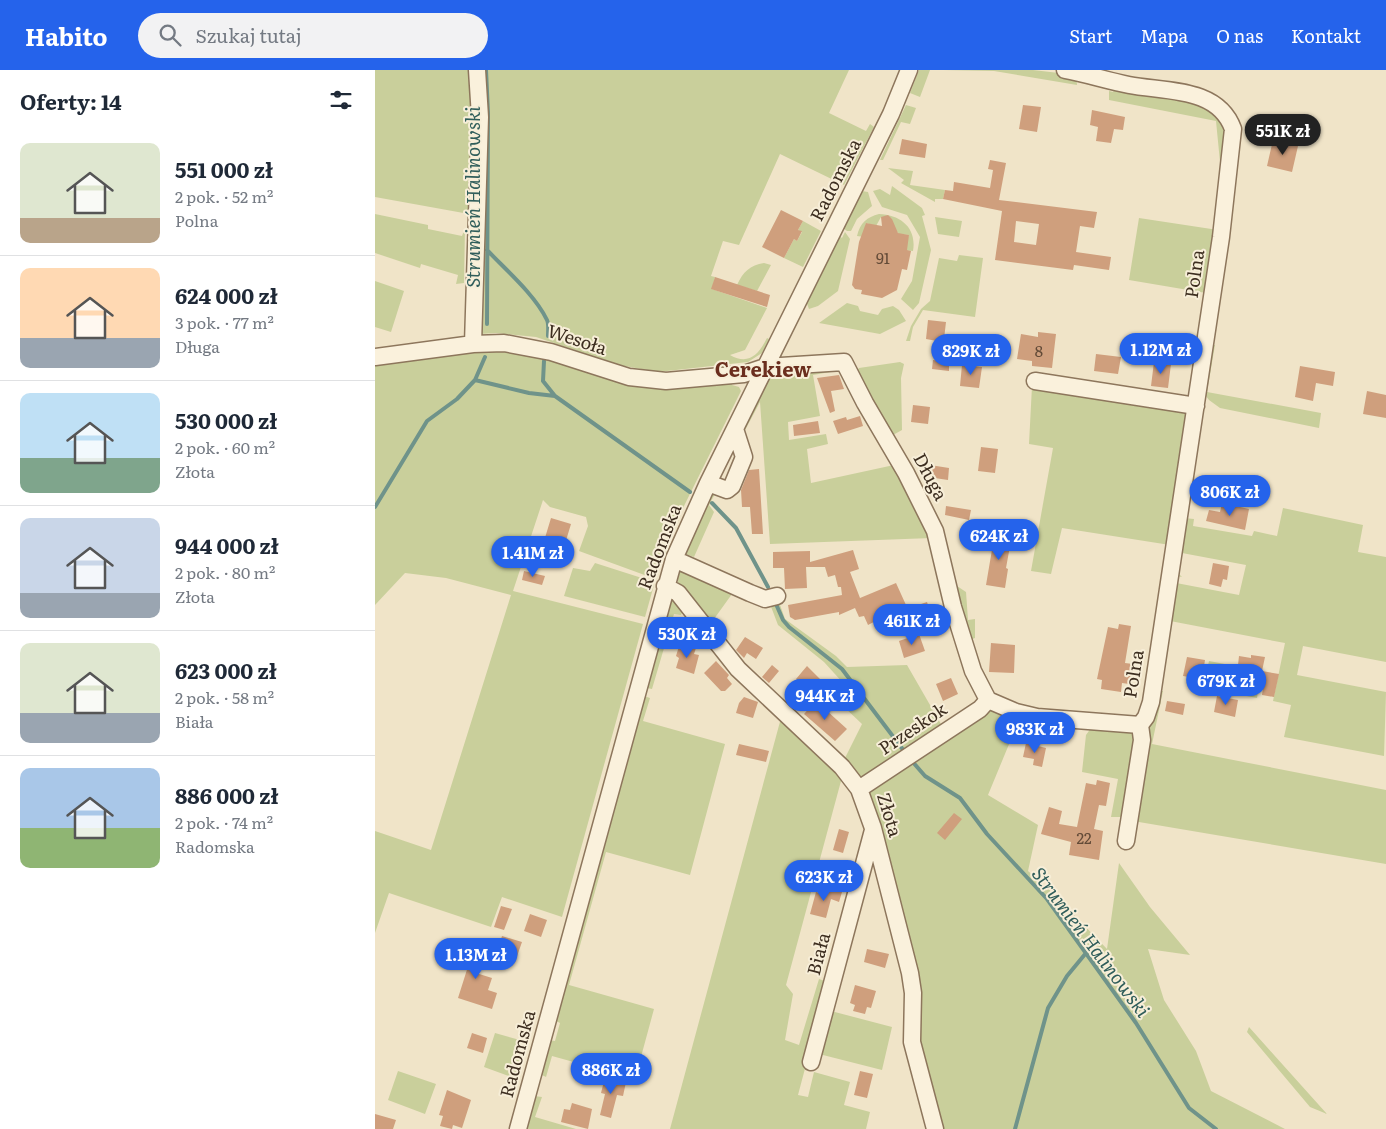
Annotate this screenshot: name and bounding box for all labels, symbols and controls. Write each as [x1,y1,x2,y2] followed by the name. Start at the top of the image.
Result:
[138,13,488,58] search box
[25,18,108,53] text: Habito
[156,21,184,49] icon: search
[196,21,302,49] text: Szukaj tutaj
[1069,22,1112,49] text: Start
[1140,22,1188,49] text: Mapa
[1216,22,1263,49] text: O nas
[1291,22,1361,49] text: Kontakt
[20,85,122,116] text: Oferty: 14
[327,86,355,114] icon: filters
[458,106,486,288] water label: Strumień Halinowski
[1237,114,1329,156] pin: 551K zł
[1256,118,1310,142] text: 551K zł
[802,133,867,225] street label: Radomska
[175,153,273,184] text: 551 000 zł
[60,163,120,223] icon: home
[175,184,273,208] text: 2 pok. · 52 m²
[175,208,218,232] text: Polna
[876,246,890,269] house number: 91
[1177,248,1210,300] street label: Polna
[175,279,278,310] text: 624 000 zł
[60,288,120,348] icon: home
[175,310,274,334] text: 3 pok. · 77 m²
[544,316,611,361] street label: Wesoła
[1109,332,1213,375] pin: 1.12M zł
[175,334,220,358] text: Długa
[925,334,1017,376] pin: 829K zł
[1131,337,1191,361] text: 1.12M zł
[942,338,1000,362] text: 829K zł
[1035,339,1043,362] house number: 8
[715,353,811,383] district label: Cerekiew
[175,404,277,435] text: 530 000 zł
[60,413,120,473] icon: home
[175,435,275,459] text: 2 pok. · 60 m²
[908,448,955,505] street label: Długa
[175,459,215,483] text: Złota
[1184,474,1276,517] pin: 806K zł
[1200,479,1260,503] text: 806K zł
[630,500,687,593] street label: Radomska
[953,518,1045,561] pin: 624K zł
[970,523,1028,547] text: 624K zł
[175,529,279,560] text: 944 000 zł
[481,536,585,578] pin: 1.41M zł
[60,538,120,598] icon: home
[502,540,564,564] text: 1.41M zł
[175,560,275,584] text: 2 pok. · 80 m²
[175,584,215,608] text: Złota
[866,604,958,646] pin: 461K zł
[884,608,940,632] text: 461K zł
[641,616,733,659] pin: 530K zł
[658,621,716,645] text: 530K zł
[1115,647,1150,700] street label: Polna
[175,654,277,685] text: 623 000 zł
[60,663,120,723] icon: home
[1180,664,1272,706] pin: 679K zł
[1197,668,1255,692] text: 679K zł
[779,678,871,721] pin: 944K zł
[796,683,854,707] text: 944K zł
[175,685,274,709] text: 2 pok. · 58 m²
[873,694,953,761] street label: Przeskok
[175,709,214,733] text: Biała
[989,712,1081,754] pin: 983K zł
[1006,716,1064,740] text: 983K zł
[175,779,278,810] text: 886 000 zł
[60,788,120,848] icon: home
[871,789,910,840] street label: Złota
[175,810,273,834] text: 2 pok. · 74 m²
[1076,826,1092,849] house number: 22
[175,834,255,858] text: Radomska
[778,860,870,902] pin: 623K zł
[1026,861,1158,1023] water label: Strumień Halinowski
[795,864,853,888] text: 623K zł
[799,929,836,978] street label: Biała
[424,938,528,980] pin: 1.13M zł
[445,942,507,966] text: 1.13M zł
[492,1007,541,1100] street label: Radomska
[565,1052,657,1095] pin: 886K zł
[582,1057,640,1081] text: 886K zł

